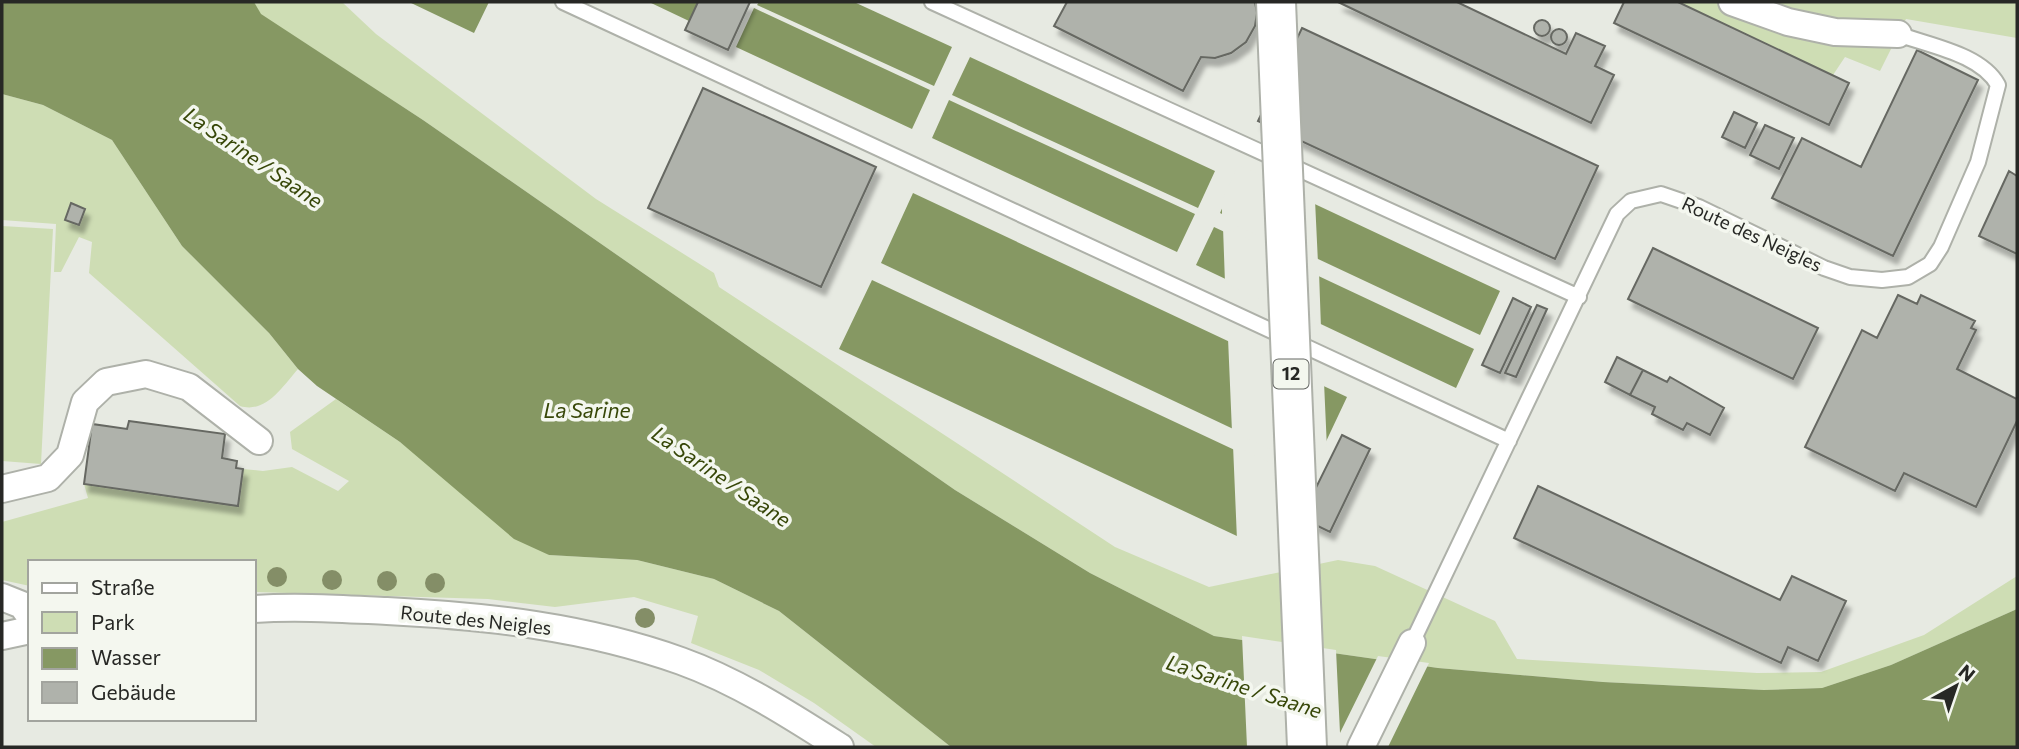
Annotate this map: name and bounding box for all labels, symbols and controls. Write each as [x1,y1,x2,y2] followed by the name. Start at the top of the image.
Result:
[180,101,328,212] water label: La Sarine / Saane
[1679,191,1826,276] street label: Route des Neigles
[1274,360,1308,388] road number: 12
[543,397,631,422] water label: La Sarine
[648,420,796,531] water label: La Sarine / Saane
[28,560,256,721] legend
[91,574,155,599] text: Straße
[399,600,553,639] street label: Route des Neigles
[91,609,135,634] text: Park
[91,644,161,669] text: Wasser
[1164,649,1325,722] water label: La Sarine / Saane
[1921,651,1991,721] north arrow
[1954,659,1980,686] text: N
[91,679,176,704] text: Gebäude

